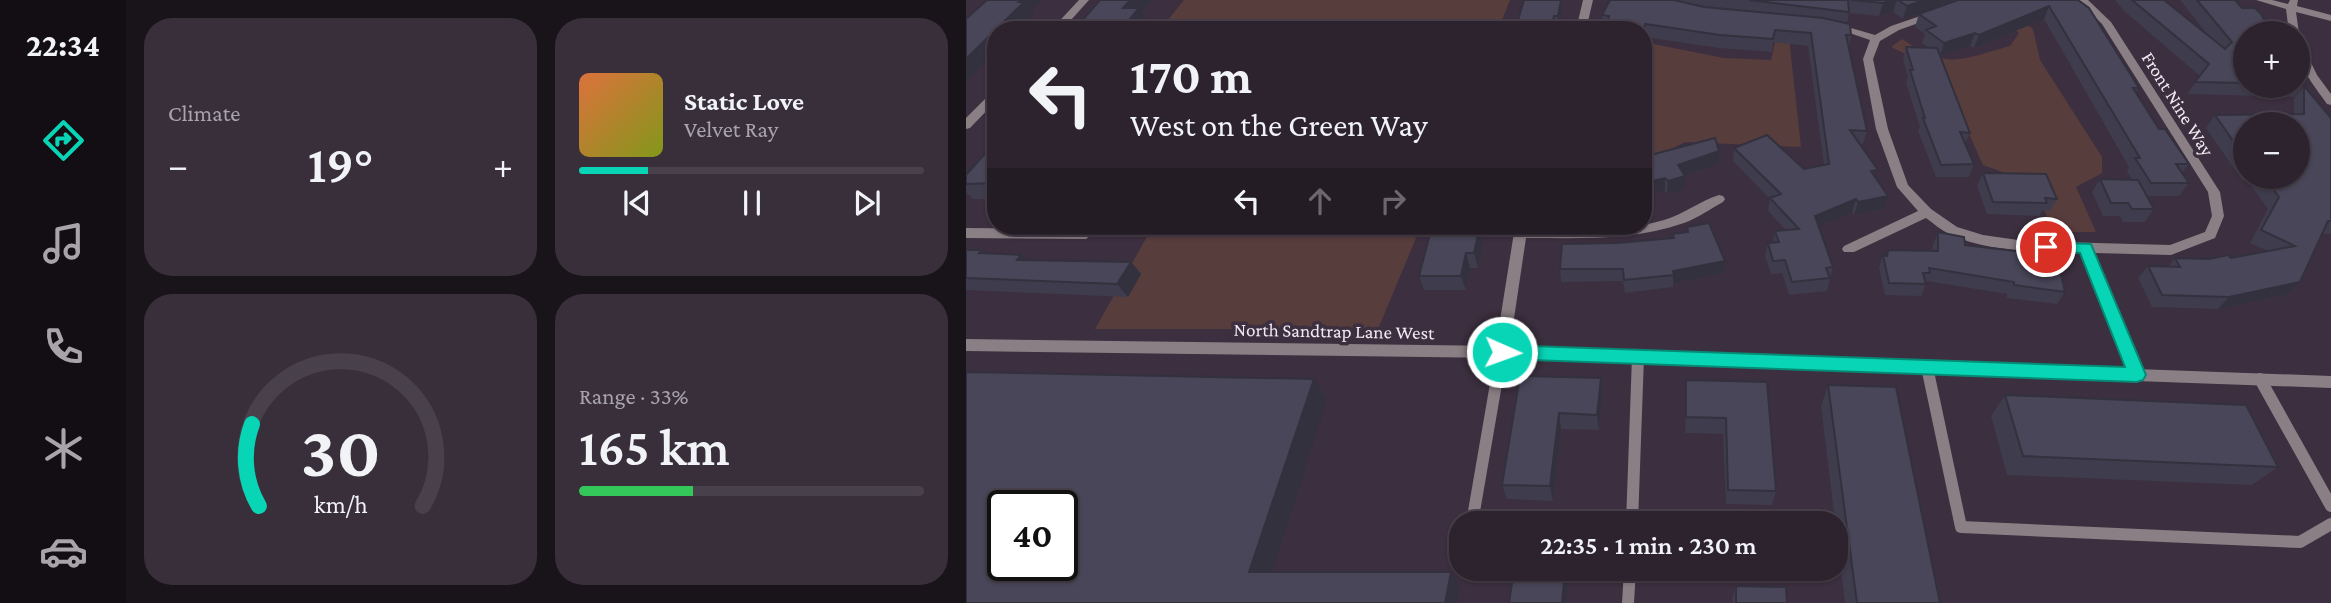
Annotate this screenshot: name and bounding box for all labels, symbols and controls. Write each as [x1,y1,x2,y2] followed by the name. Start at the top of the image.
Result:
[2233,21,2310,189] map controls
[2233,21,2310,98] button: +
[26,27,100,63] text: 22:34
[2138,48,2218,160] street label: Front Nine Way
[1015,49,1106,140] icon: left
[1130,49,1252,104] text: 170 m
[684,87,804,116] text: Static Love
[168,100,240,126] text: Climate
[1130,107,1428,143] text: West on the Green Way
[2233,112,2310,189] button: −
[39,116,88,165] icon: directions
[684,116,778,142] text: Velvet Ray
[308,135,373,193] text: 19°
[168,144,188,186] text: −
[493,144,513,186] text: +
[1228,182,1266,220] icon: left
[1301,182,1339,220] icon: ahead
[1374,182,1412,220] icon: right
[618,184,656,222] icon: previous
[733,184,771,222] icon: pause
[848,184,886,222] icon: next
[2016,217,2076,277] pin
[39,219,88,268] icon: music
[2027,228,2065,266] icon: arrive
[1465,315,1539,389] position arrow
[1234,319,1435,343] street label: North Sandtrap Lane West
[39,322,88,371] icon: phone
[579,383,689,409] text: Range · 33%
[301,411,380,492] text: 30
[579,418,730,476] text: 165 km
[39,424,88,473] icon: climate
[314,490,367,517] text: km/h
[987,490,1078,581] speed limit sign: 40
[39,527,88,576] icon: car
[1540,531,1757,560] text: 22:35 · 1 min · 230 m

